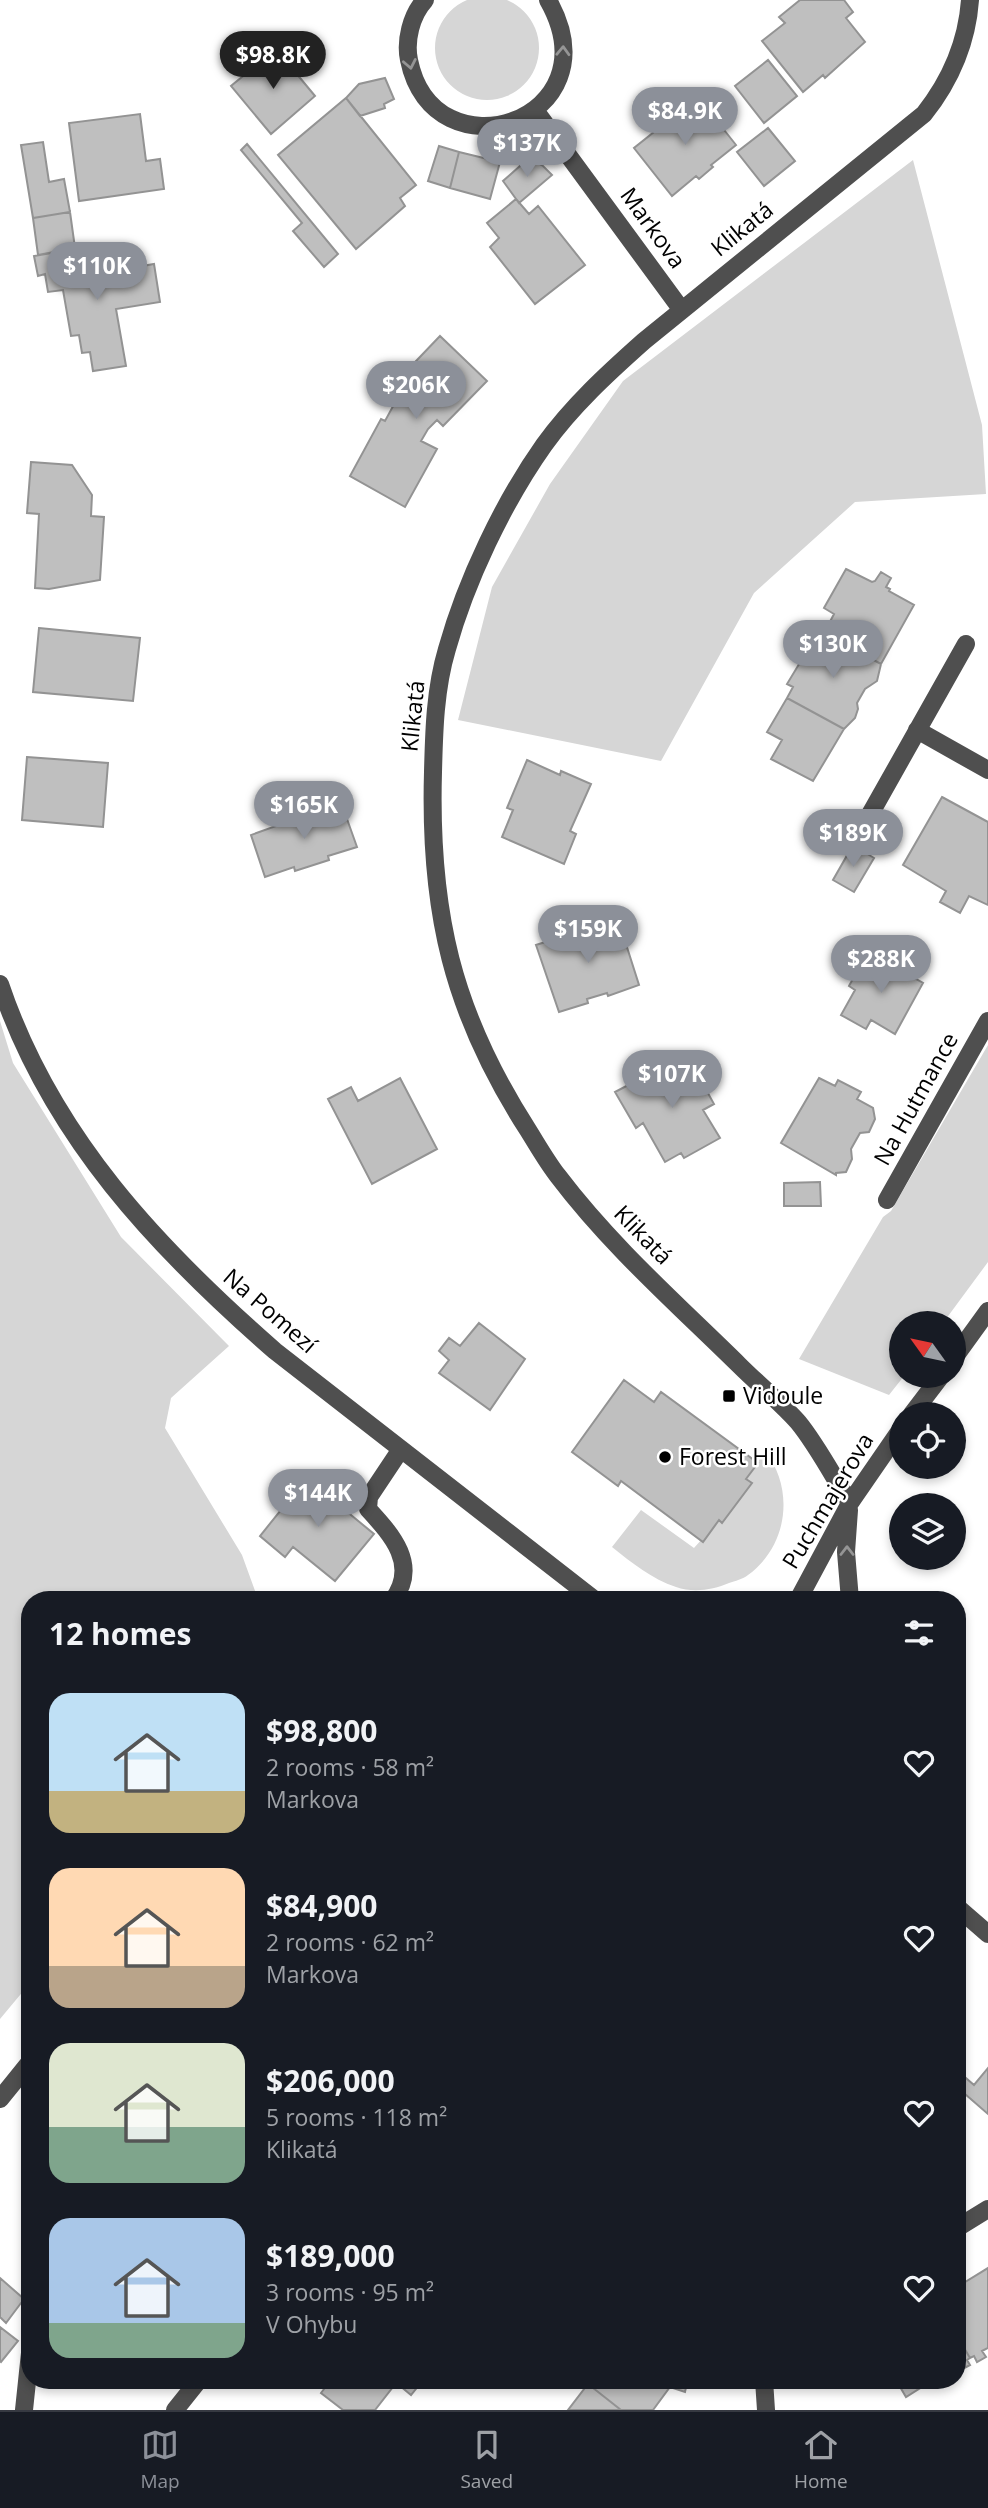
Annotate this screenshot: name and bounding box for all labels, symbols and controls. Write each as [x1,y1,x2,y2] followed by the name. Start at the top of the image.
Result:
[216,32,330,91] pin: $98.8K
[236,38,310,70] text: $98.8K
[556,46,571,57] one-way arrow
[401,58,416,70] one-way arrow
[628,88,742,147] pin: $84.9K
[648,94,722,126] text: $84.9K
[478,120,576,179] pin: $137K
[493,126,561,158] text: $137K
[614,180,694,274] street label: Markova
[704,193,779,263] street label: Klikatá
[48,243,146,302] pin: $110K
[63,249,131,281] text: $110K
[367,362,465,421] pin: $206K
[382,368,450,400] text: $206K
[784,620,882,680] pin: $130K
[799,627,867,659] text: $130K
[392,679,432,753] street label: Klikatá
[255,782,353,841] pin: $165K
[270,788,338,820] text: $165K
[804,810,902,869] pin: $189K
[819,816,887,848] text: $189K
[539,906,637,965] pin: $159K
[554,912,622,944] text: $159K
[832,936,930,995] pin: $288K
[847,942,915,974] text: $288K
[865,1026,965,1171] street label: Na Hutmance
[623,1050,721,1110] pin: $107K
[638,1057,706,1089] text: $107K
[607,1197,680,1271] street label: Klikatá
[217,1261,325,1361] street label: Na Pomezí
[889,1311,966,1388] north arrow
[889,1311,966,1570] map controls
[743,1379,823,1411] place label: Vidoule
[721,1388,737,1404] marker: Vidoule
[889,1402,966,1479] button: locate
[774,1427,880,1574] street label: Puchmajerova
[679,1440,787,1472] place label: Forest Hill
[657,1449,673,1465] marker: Forest Hill
[269,1470,367,1529] pin: $144K
[284,1476,352,1508] text: $144K
[889,1493,966,1570] button: layers
[839,1546,855,1556] one-way arrow
[49,1613,192,1654] text: 12 homes
[900,1614,938,1652] icon: filters
[266,1710,377,1751] text: $98,800
[105,1721,189,1805] icon: home
[900,1744,938,1782] icon: heart
[266,1751,434,1783] text: 2 rooms · 58 m²
[266,1783,359,1815] text: Markova
[266,1885,377,1926] text: $84,900
[105,1896,189,1980] icon: home
[900,1919,938,1957] icon: heart
[266,1926,434,1958] text: 2 rooms · 62 m²
[266,1958,359,1990] text: Markova
[266,2060,395,2101] text: $206,000
[105,2071,189,2155] icon: home
[900,2094,938,2132] icon: heart
[266,2101,447,2133] text: 5 rooms · 118 m²
[266,2133,338,2165] text: Klikatá
[266,2235,395,2276] text: $189,000
[105,2246,189,2330] icon: home
[900,2269,938,2307] icon: heart
[266,2276,434,2308] text: 3 rooms · 95 m²
[266,2308,357,2340] text: V Ohybu
[140,2426,180,2494] tab: Map
[460,2426,513,2494] tab: Saved
[794,2426,848,2494] tab: Home

